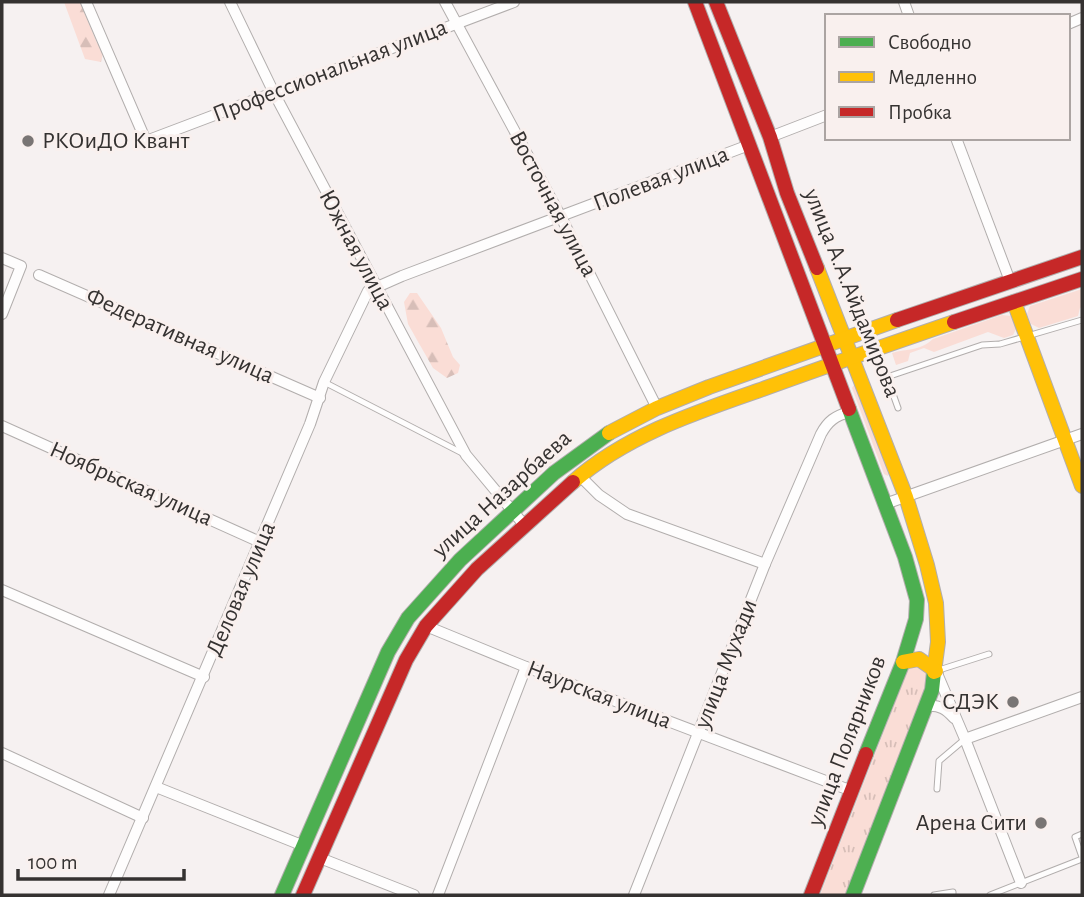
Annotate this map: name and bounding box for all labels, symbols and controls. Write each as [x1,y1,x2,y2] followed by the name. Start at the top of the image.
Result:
[825,14,1070,140] legend
[209,15,451,127] street label: Профессиональная улица
[888,32,972,53] text: Свободно
[888,67,977,88] text: Медленно
[888,102,952,123] text: Пробка
[505,127,601,281] street label: Восточная улица
[42,129,190,153] place label: РКОиДО Квант
[20,133,36,149] marker: РКОиДО Квант
[590,142,732,216] street label: Полевая улица
[799,184,905,401] street label: улица А.А.Айдамирова
[314,186,398,314] street label: Южная улица
[83,284,278,388] street label: Федеративная улица
[427,426,576,563] street label: улица Назарбаева
[46,437,216,531] street label: Ноябрьская улица
[202,518,280,660] street label: Деловая улица
[690,596,762,733] street label: улица Мухади
[803,653,890,830] street label: улица Полярников
[523,656,675,734] street label: Наурская улица
[942,690,999,714] place label: СДЭК
[1005,694,1021,710] marker: СДЭК
[916,811,1027,835] place label: Арена Сити
[1033,815,1049,831] marker: Арена Сити
[18,838,184,882] scale bar
[28,852,78,873] text: 100 m

